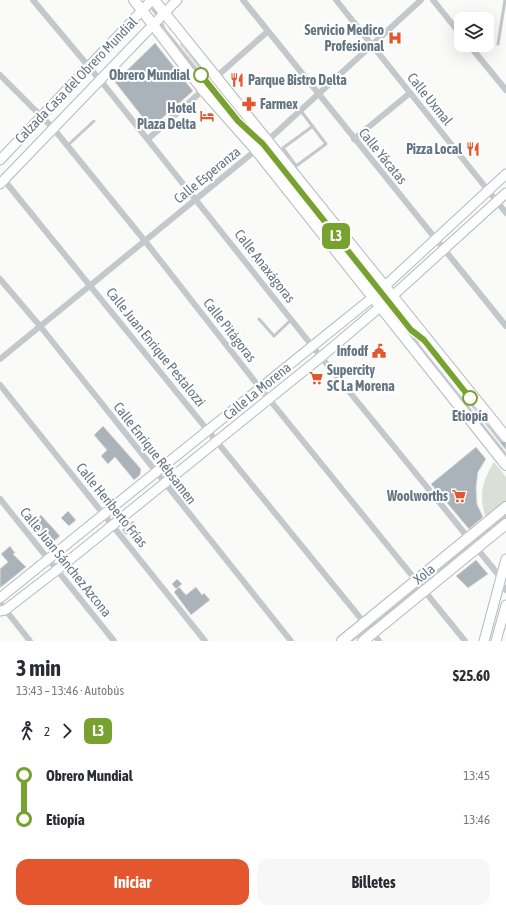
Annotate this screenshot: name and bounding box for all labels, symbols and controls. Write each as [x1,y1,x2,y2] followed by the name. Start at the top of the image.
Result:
[454,12,494,52] map controls
[454,12,494,52] button: layers
[12,14,141,146] street label: Calzada Casa del Obrero Mundial
[304,22,384,54] place label: Servicio Medico Profesional
[387,30,403,46] hospital icon: Servicio Medico Profesional
[109,67,190,83] place label: Obrero Mundial
[193,67,209,83] marker: Obrero Mundial
[404,70,456,129] street label: Calle Uxmal
[229,72,245,88] restaurant icon: Parque Bistro Delta
[248,72,347,88] place label: Parque Bistro Delta
[241,96,257,112] pharmacy icon: Farmex
[260,96,298,112] place label: Farmex
[137,100,196,132] place label: Hotel Plaza Delta
[199,108,215,124] hotel icon: Hotel Plaza Delta
[356,125,410,187] street label: Calle Yácatas
[406,141,462,157] place label: Pizza Local
[465,141,481,157] restaurant icon: Pizza Local
[171,143,243,207] street label: Calle Esperanza
[318,223,354,249] line badge: L3
[232,226,299,306] street label: Calle Anaxágoras
[330,228,342,244] text: L3
[103,284,209,410] street label: Calle Juan Enrique Pestalozzi
[200,295,260,365] street label: Calle Pitágoras
[337,343,368,359] place label: Infodf
[371,343,387,359] public building icon: Infodf
[220,359,294,423] street label: Calle La Morena
[327,362,395,394] place label: Supercity SC La Morena
[308,370,324,386] supermarket icon: Supercity SC La Morena
[462,390,478,406] marker: Etiopía
[110,399,200,507] street label: Calle Enrique Rébsamen
[452,408,489,424] place label: Etiopía
[73,460,151,550] street label: Calle Heriberto Frías
[386,488,448,504] place label: Woolworths
[451,488,467,504] supermarket icon: Woolworths
[17,504,115,620] street label: Calle Juan Sánchez Azcona
[410,561,438,587] street label: Xola
[16,655,61,681] text: 3 min
[453,667,490,684] text: $25.60
[16,683,124,698] text: 13:43 – 13:46 · Autobús
[16,720,38,742] icon: walk
[56,720,78,742] icon: forward
[92,723,104,739] text: L3
[44,724,50,739] text: 2
[46,767,133,784] text: Obrero Mundial
[463,768,490,783] text: 13:45
[46,811,85,828] text: Etiopía
[463,812,490,827] text: 13:46
[16,859,249,905] button: Iniciar
[257,859,490,905] button: Billetes

